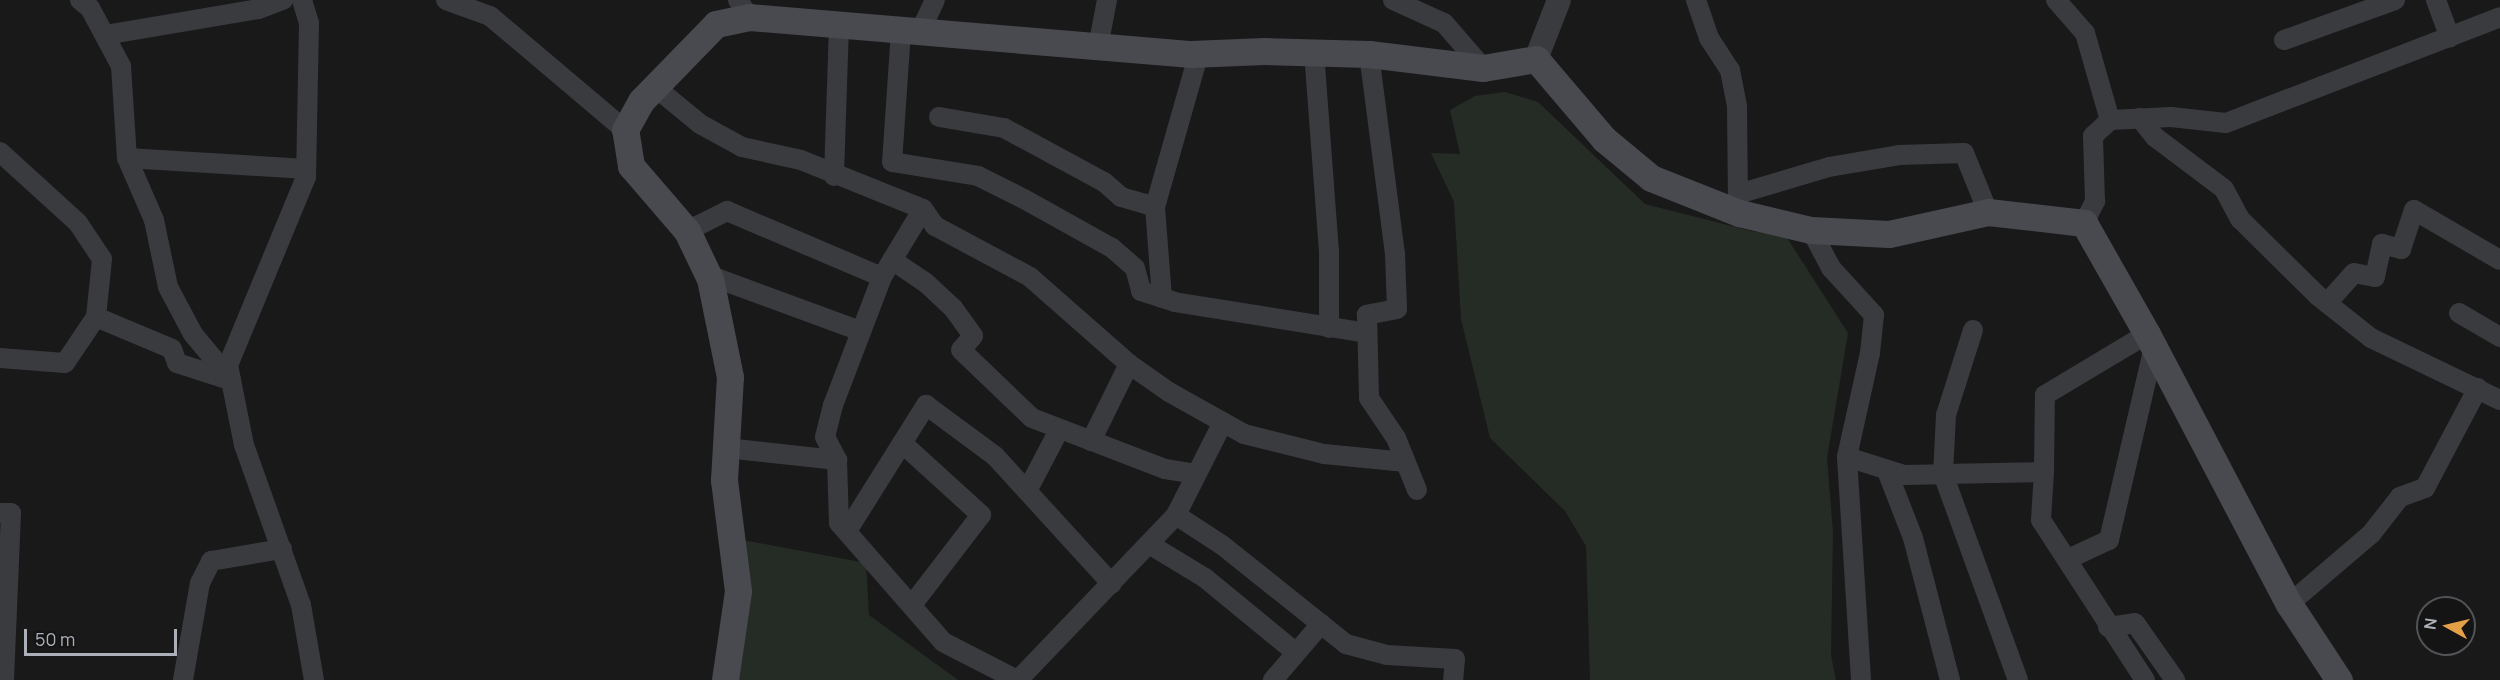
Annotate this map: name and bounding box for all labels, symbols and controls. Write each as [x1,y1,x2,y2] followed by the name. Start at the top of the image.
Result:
[2416,596,2476,656] north arrow
[27,617,180,655] scale bar
[2418,617,2442,631] text: N
[35,627,75,651] text: 50 m

